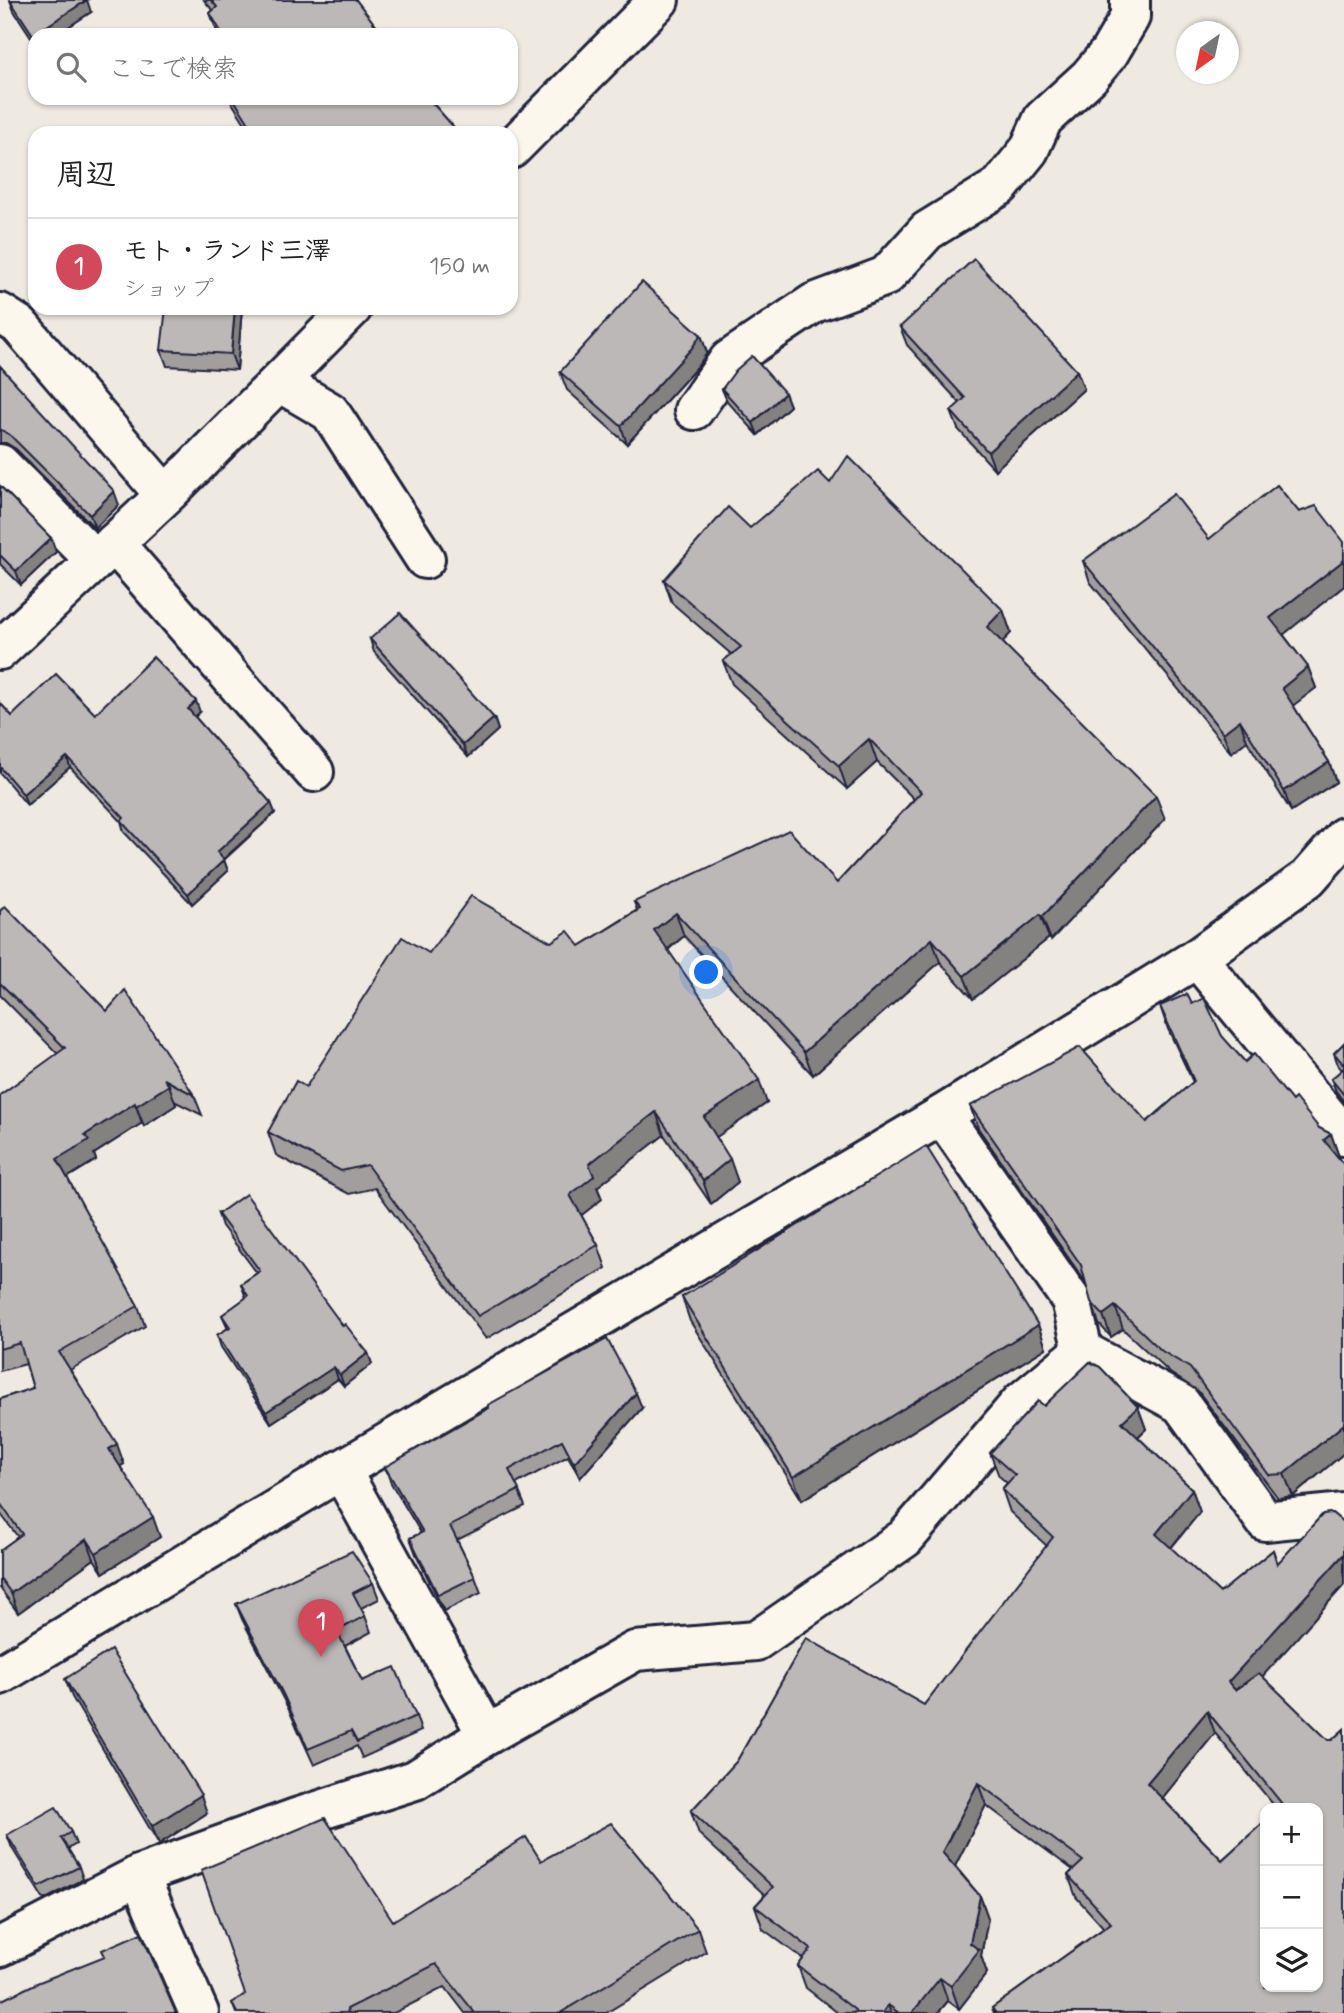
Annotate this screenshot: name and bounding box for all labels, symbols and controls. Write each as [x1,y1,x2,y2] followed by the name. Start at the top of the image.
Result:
[1176,21,1239,84] north arrow
[28,28,518,105] search box
[52,48,90,86] icon: search
[108,53,238,87] text: ここで検索
[56,156,116,195] text: 周辺
[123,235,331,269] text: モト・ランド三澤
[74,252,84,282] text: 1
[429,252,490,282] text: 150 m
[123,275,214,305] text: ショップ
[689,955,723,989] your location
[298,1599,344,1657] pin: 1
[1260,1803,1323,1992] map controls
[1260,1803,1323,1866] button: +
[1260,1866,1323,1929] button: −
[1260,1929,1323,1992] button: layers

